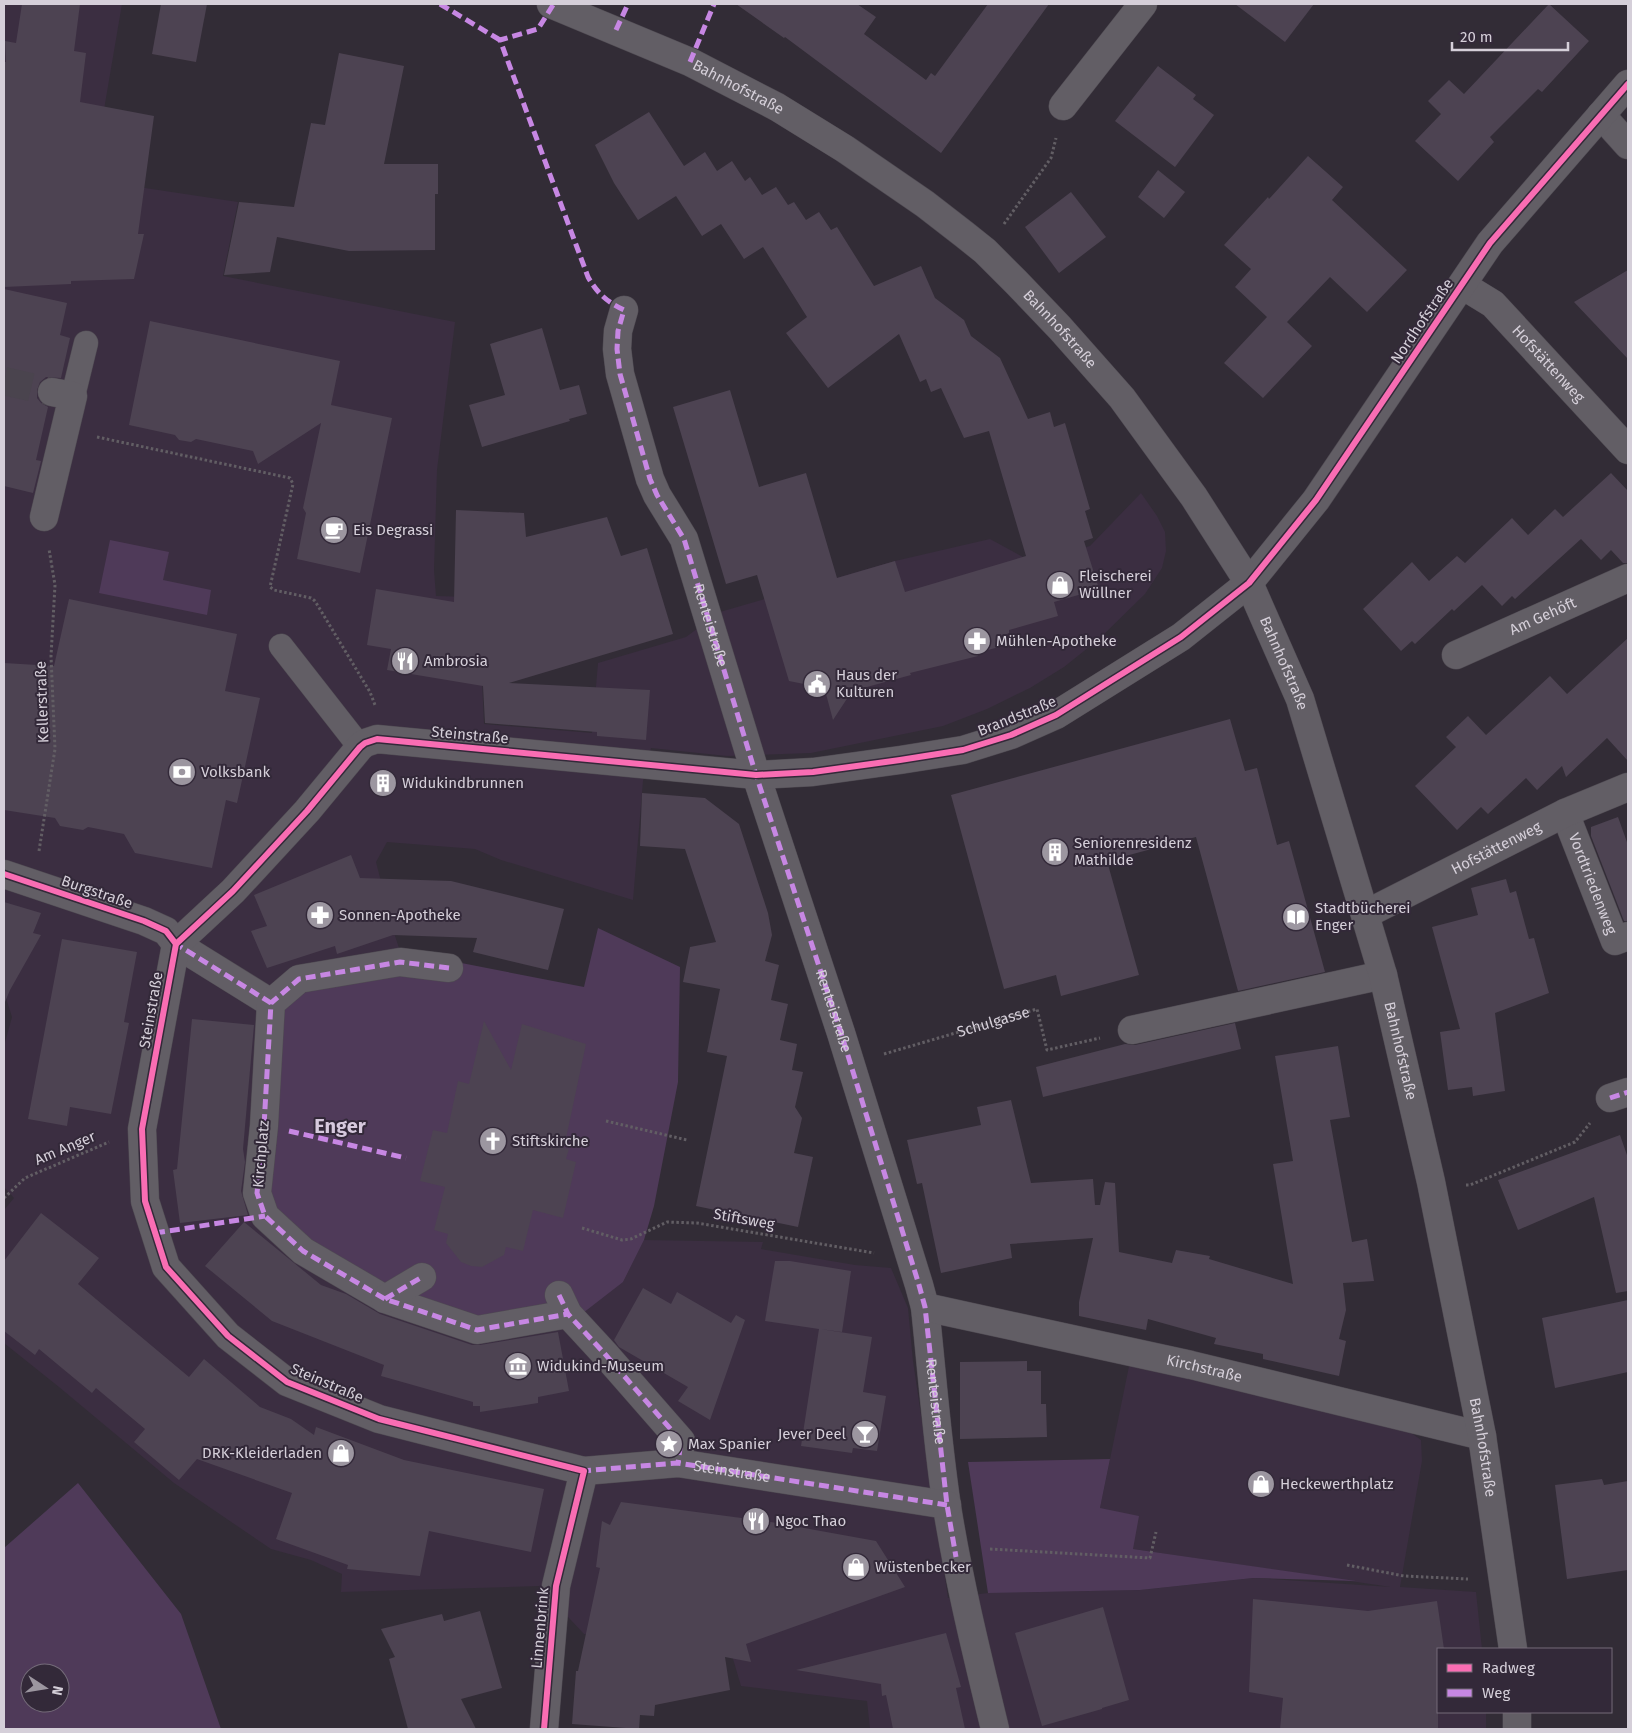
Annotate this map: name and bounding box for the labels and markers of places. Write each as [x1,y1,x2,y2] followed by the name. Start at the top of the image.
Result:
[319,515,349,545] cafe icon: Eis Degrassi
[353,521,433,539] place label: Eis Degrassi
[1079,567,1152,602] place label: Fleischerei Wüllner
[1045,570,1075,600] shop icon: Fleischerei Wüllner
[962,626,992,656] pharmacy icon: Mühlen-Apotheke
[996,632,1117,650] place label: Mühlen-Apotheke
[390,646,420,676] restaurant icon: Ambrosia
[424,652,488,670] place label: Ambrosia
[836,666,897,701] place label: Haus der Kulturen
[802,669,832,699] public building icon: Haus der Kulturen
[167,757,197,787] bank icon: Volksbank
[201,763,270,781] place label: Volksbank
[368,768,398,798] building icon: Widukindbrunnen
[402,774,524,792] place label: Widukindbrunnen
[1074,834,1192,869] place label: Seniorenresidenz Mathilde
[1040,837,1070,867] building icon: Seniorenresidenz Mathilde
[1315,899,1411,934] place label: Stadtbücherei Enger
[305,900,335,930] pharmacy icon: Sonnen-Apotheke
[1281,902,1311,932] library icon: Stadtbücherei Enger
[339,906,461,924] place label: Sonnen-Apotheke
[478,1126,508,1156] church icon: Stiftskirche
[512,1132,589,1150] place label: Stiftskirche
[503,1351,533,1381] museum icon: Widukind-Museum
[537,1357,664,1375] place label: Widukind-Museum
[850,1419,880,1449] bar icon: Jever Deel
[778,1425,847,1443] place label: Jever Deel
[654,1429,684,1459] place icon: Max Spanier
[688,1435,771,1453] place label: Max Spanier
[326,1438,356,1468] shop icon: DRK-Kleiderladen
[202,1444,322,1462] place label: DRK-Kleiderladen
[1246,1469,1276,1499] shop icon: Heckewerthplatz
[1280,1475,1394,1493] place label: Heckewerthplatz
[741,1506,771,1536] restaurant icon: Ngoc Thao
[775,1512,846,1530] place label: Ngoc Thao
[841,1552,871,1582] shop icon: Wüstenbecker
[875,1558,971,1576] place label: Wüstenbecker

